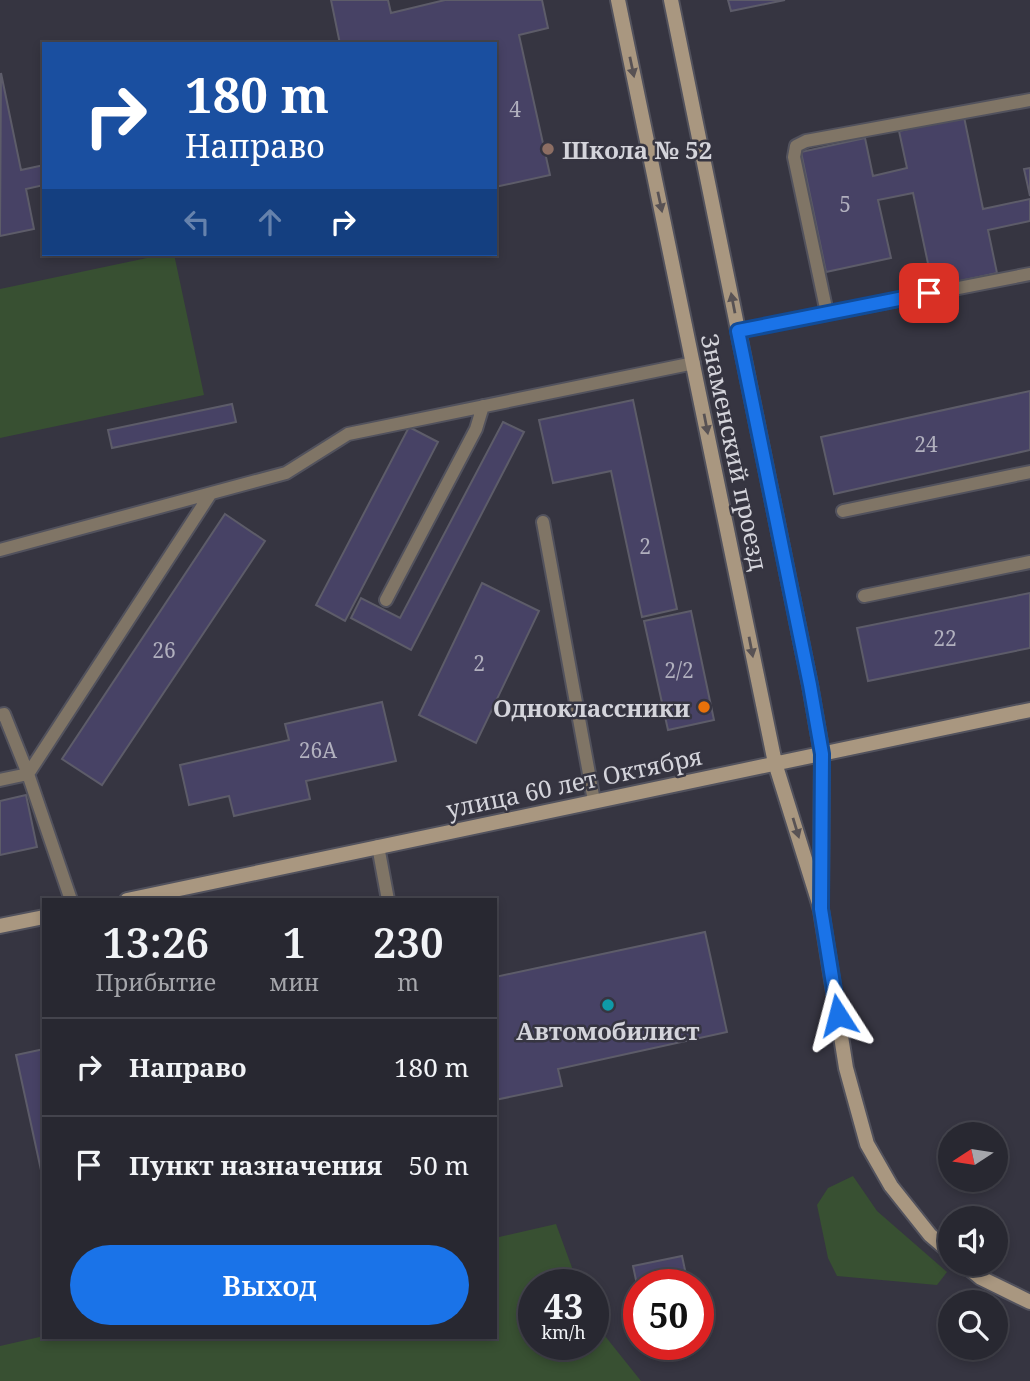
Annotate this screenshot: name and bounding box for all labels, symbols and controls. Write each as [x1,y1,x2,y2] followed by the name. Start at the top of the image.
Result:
[626,56,637,78] one-way arrow
[185,61,329,127] text: 180 m
[70,70,161,161] icon: right
[509,95,521,123] house number: 4
[185,124,325,167] text: Направо
[562,133,712,166] place label: Школа № 52
[540,141,556,157] marker: Школа № 52
[839,190,851,218] house number: 5
[654,191,665,213] one-way arrow
[178,203,216,241] icon: left
[251,203,289,241] icon: ahead
[324,203,362,241] icon: right
[899,263,959,323] pin
[910,274,948,312] icon: arrive
[727,292,738,314] one-way arrow
[694,330,776,574] street label: Знаменский проезд
[701,413,712,435] one-way arrow
[914,430,938,458] house number: 24
[639,532,651,560] house number: 2
[933,624,957,652] house number: 22
[152,636,176,664] house number: 26
[746,636,757,658] one-way arrow
[473,649,485,677] house number: 2
[664,656,694,684] house number: 2/2
[493,691,690,724] place label: Одноклассники
[696,699,712,715] marker: Одноклассники
[299,736,337,764] house number: 26А
[443,739,705,825] street label: улица 60 лет Октября
[791,818,801,839] one-way arrow
[102,913,209,970] text: 13:26
[282,913,306,970] text: 1
[373,913,444,970] text: 230
[95,966,216,998] text: Прибытие
[269,966,319,998] text: мин
[397,966,419,998] text: m
[801,978,875,1052] position arrow
[600,997,616,1013] marker: Автомобилист
[516,1014,700,1047] place label: Автомобилист
[70,1048,108,1086] icon: right
[129,1049,247,1085] text: Направо
[394,1049,469,1085] text: 180 m
[938,1122,1008,1192] north arrow
[938,1122,1008,1360] map controls
[70,1146,108,1184] icon: arrive
[129,1147,382,1183] text: Пункт назначения
[409,1147,469,1183] text: 50 m
[938,1206,1008,1276] button: sound
[70,1245,469,1325] button: Выход
[623,1269,714,1360] speed limit sign: 50
[544,1282,583,1329] text: 43
[938,1290,1008,1360] button: search
[541,1320,586,1344] text: km/h

